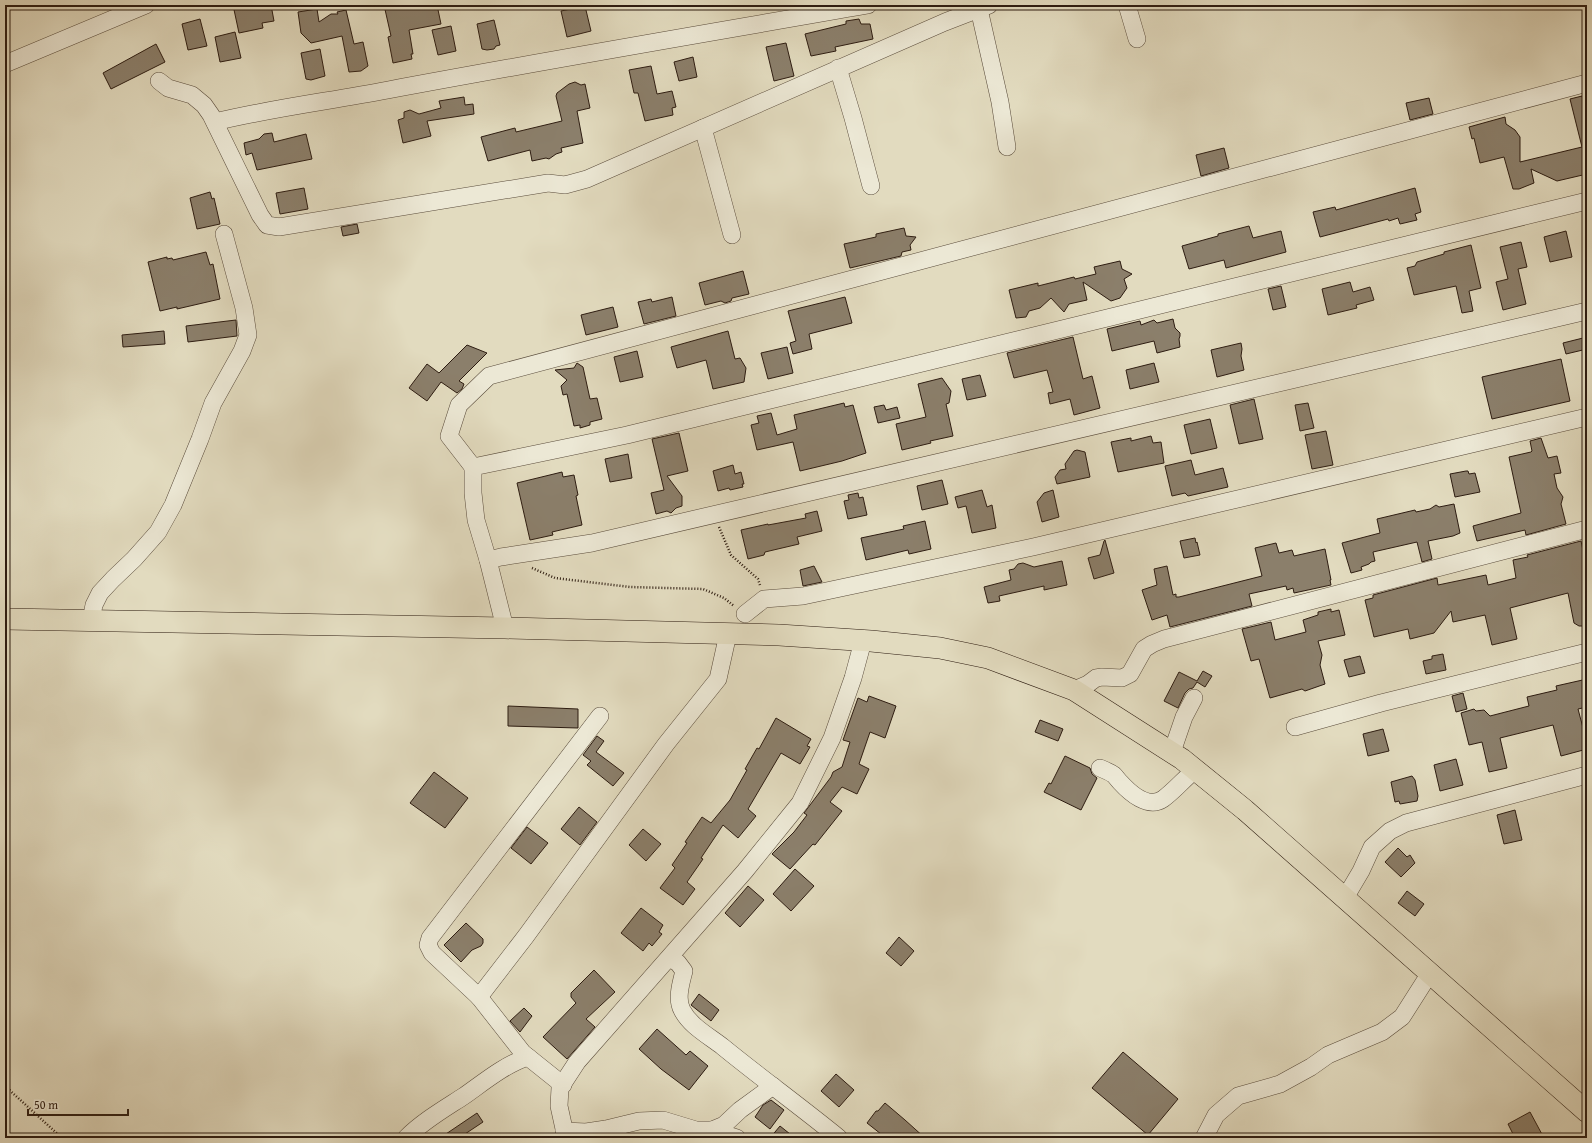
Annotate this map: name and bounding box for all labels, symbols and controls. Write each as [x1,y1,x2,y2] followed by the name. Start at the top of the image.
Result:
[28,1091,128,1117] scale bar
[34,1096,58,1113] text: 50 m

